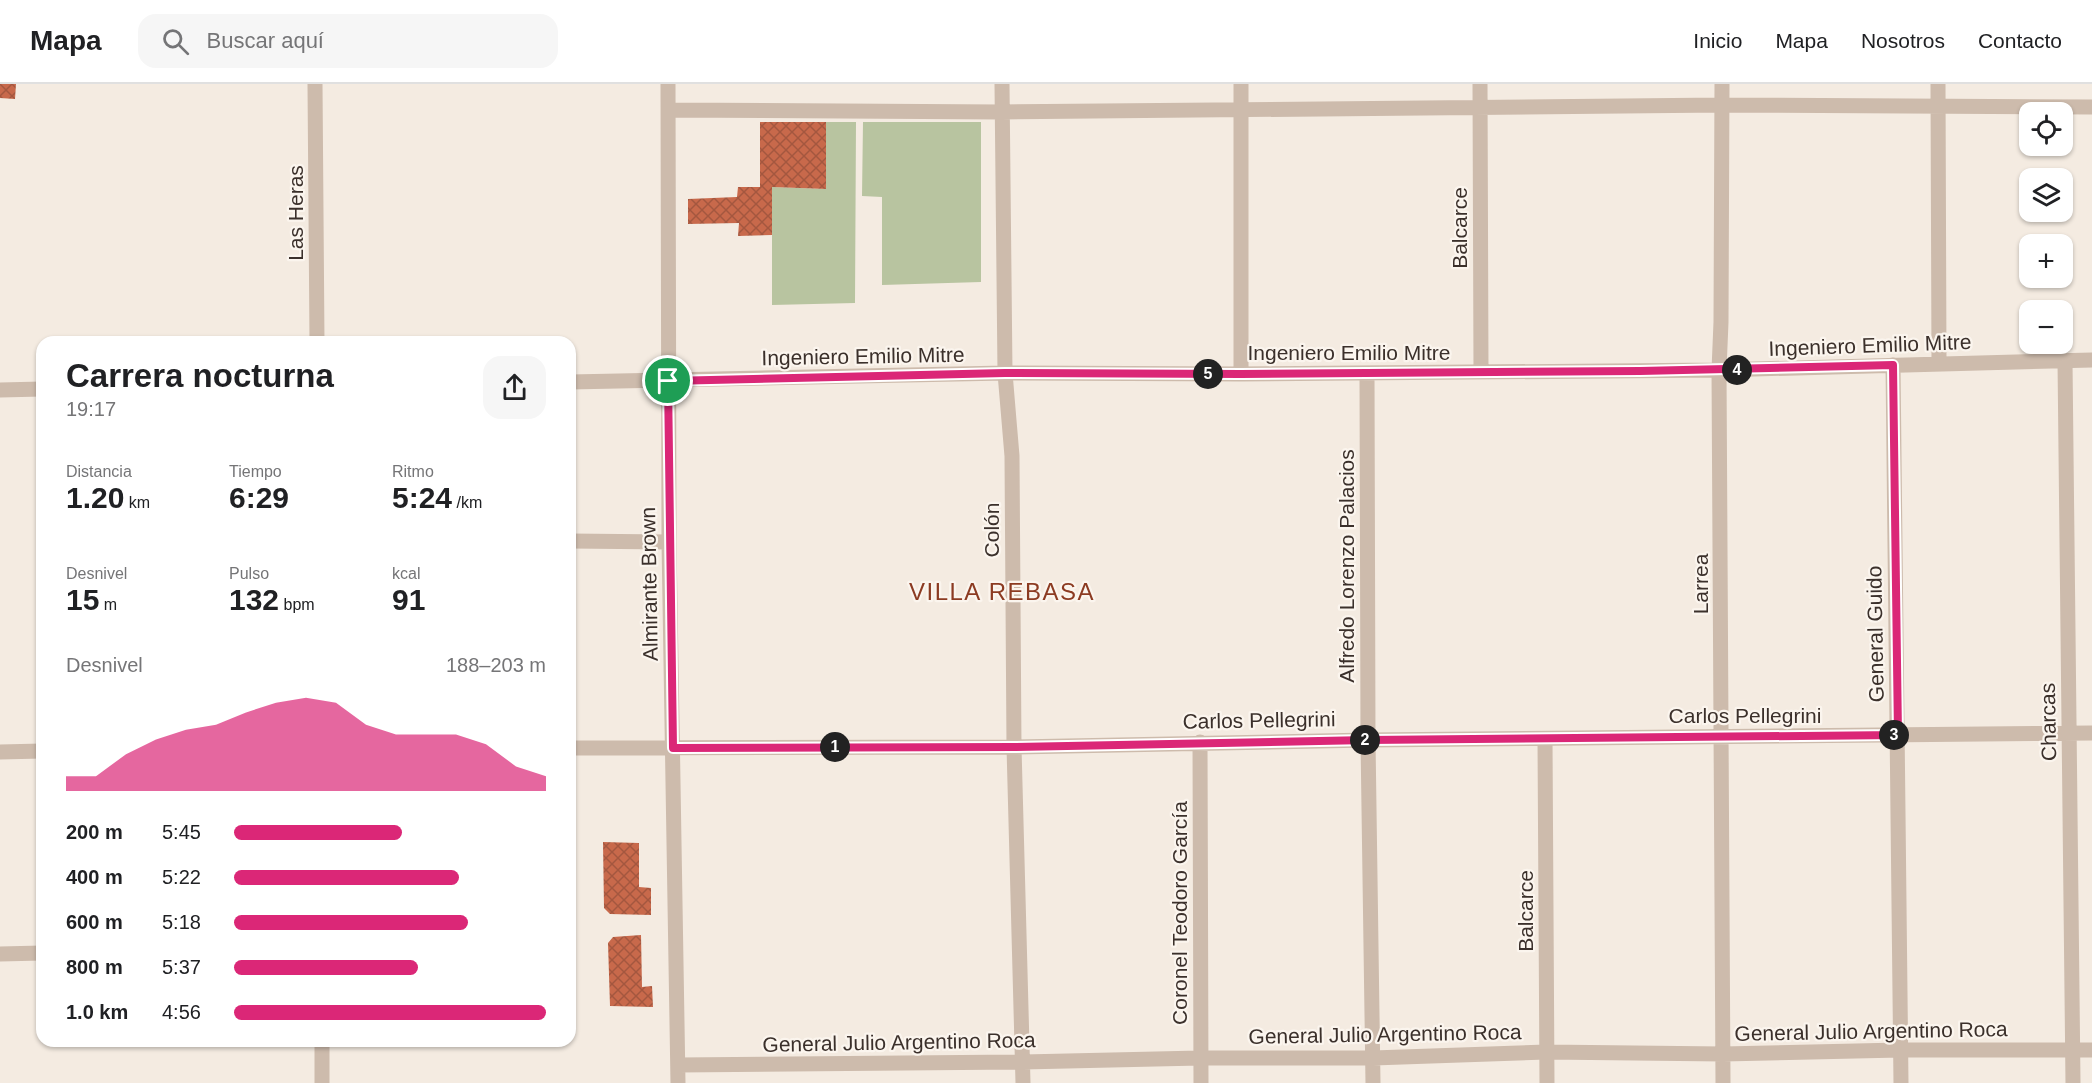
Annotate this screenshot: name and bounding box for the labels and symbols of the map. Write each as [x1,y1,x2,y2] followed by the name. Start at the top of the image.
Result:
[284,165,307,261] street label: Las Heras
[1448,187,1471,269] street label: Balcarce
[1768,330,1972,360] street label: Ingeniero Emilio Mitre
[1247,341,1451,364] street label: Ingeniero Emilio Mitre
[761,343,965,369] street label: Ingeniero Emilio Mitre
[642,355,693,406] pin
[1722,355,1752,385] pin: 4
[1193,359,1223,389] pin: 5
[1335,449,1358,683] street label: Alfredo Lorenzo Palacios
[980,503,1003,557] street label: Colón
[636,507,662,661] street label: Almirante Brown
[1689,553,1712,614] street label: Larrea
[1862,566,1888,702] street label: General Guido
[909,578,1095,605] district label: VILLA REBASA
[2036,683,2060,761] street label: Charcas
[1669,704,1821,727] street label: Carlos Pellegrini
[1182,707,1336,733] street label: Carlos Pellegrini
[1879,720,1909,750] pin: 3
[1350,725,1380,755] pin: 2
[820,732,850,762] pin: 1
[1168,801,1191,1025] street label: Coronel Teodoro García
[1514,870,1537,952] street label: Balcarce
[1734,1017,2008,1045] street label: General Julio Argentino Roca
[1248,1020,1522,1048] street label: General Julio Argentino Roca
[762,1028,1036,1056] street label: General Julio Argentino Roca

